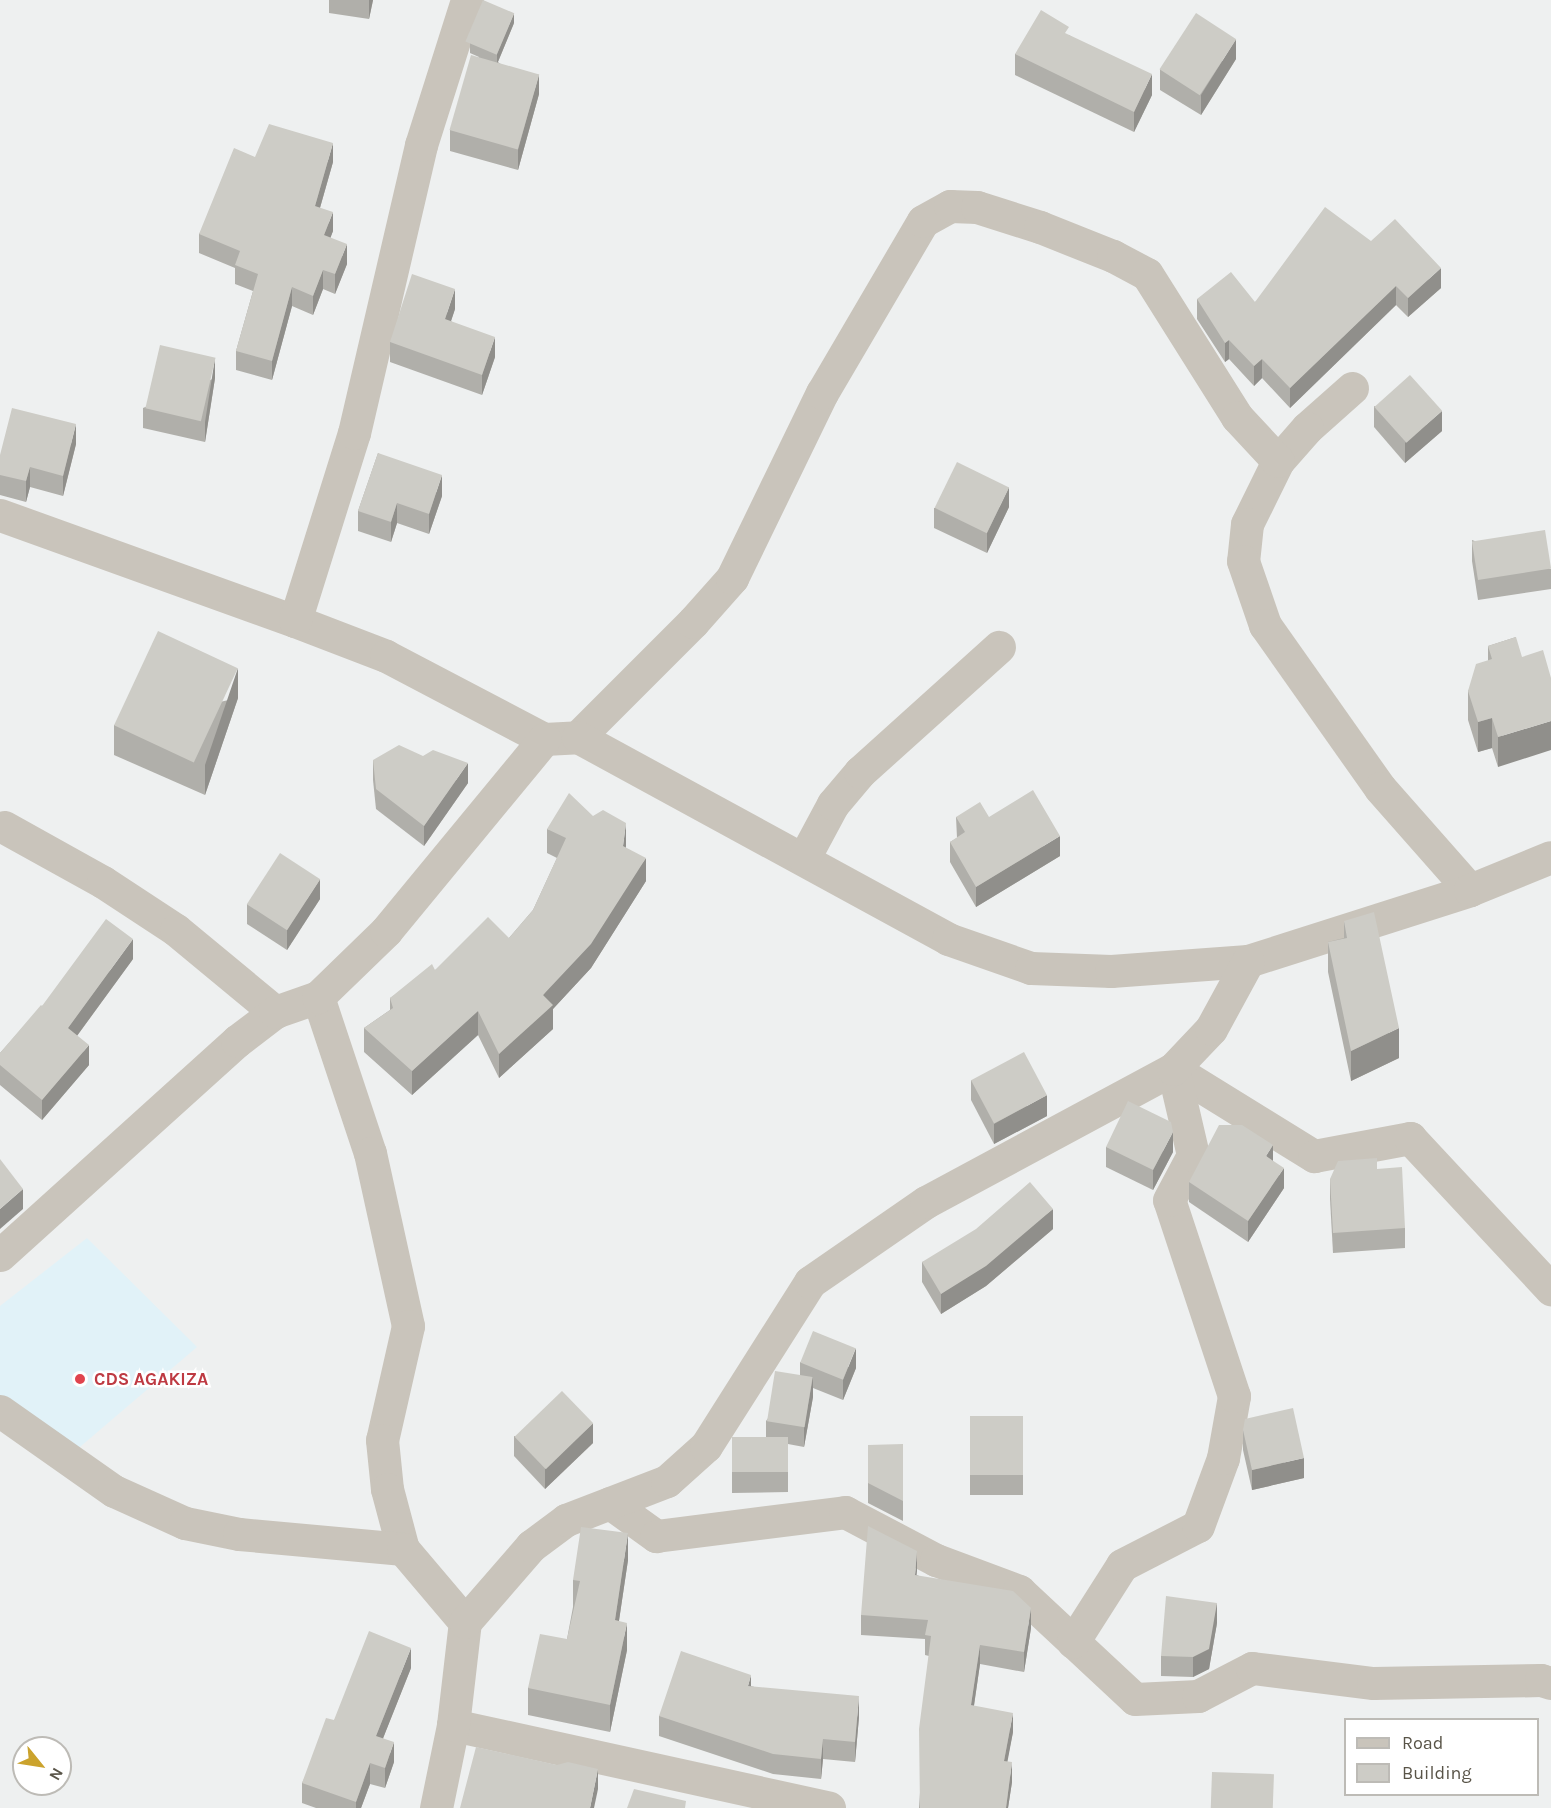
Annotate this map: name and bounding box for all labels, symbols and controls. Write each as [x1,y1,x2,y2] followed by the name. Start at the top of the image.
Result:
[94,1368,208,1390] place label: CDS AGAKIZA
[71,1370,89,1388] marker: CDS AGAKIZA
[1344,1718,1539,1796] legend
[1402,1732,1443,1754] text: Road
[12,1736,72,1796] north arrow
[1402,1762,1472,1784] text: Building
[45,1765,67,1784] text: N

